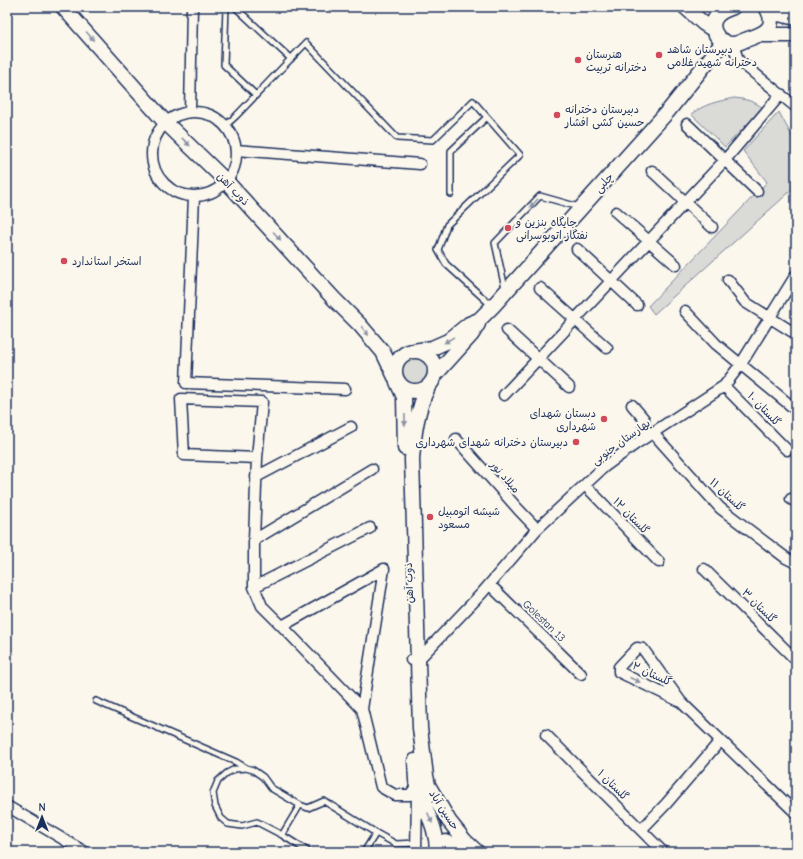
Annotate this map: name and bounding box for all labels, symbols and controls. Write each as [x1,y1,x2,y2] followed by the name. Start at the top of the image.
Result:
[85,30,94,41] one-way arrow
[667,43,757,70] place label: دبیرستان شاهد دخترانه شهید غلامی
[586,48,647,75] place label: هنرستان دخترانه تربیت
[654,50,664,60] marker: دبیرستان شاهد دخترانه شهید غلامی
[573,55,583,65] marker: هنرستان دخترانه تربیت
[564,103,645,130] place label: دبیرستان دخترانه حسین کشی افشار
[552,110,562,120] marker: دبیرستان دخترانه حسین کشی افشار
[182,137,191,146] one-way arrow
[213,170,252,209] street label: ذوب آهن
[592,170,617,196] street label: چلبی
[529,198,539,208] one-way arrow
[515,216,588,243] place label: جایگاه بنزین و نفتگاز اتوبوسرانی
[503,223,513,233] marker: جایگاه بنزین و نفتگاز اتوبوسرانی
[272,231,281,241] one-way arrow
[72,255,142,268] place label: استخر استاندارد
[59,256,69,266] marker: استخر استاندارد
[361,326,370,336] one-way arrow
[444,336,454,344] one-way arrow
[745,389,783,429] street label: گلستان ۱۰
[530,407,596,433] place label: دبستان شهدای شهرداری
[402,414,408,427] one-way arrow
[599,414,609,424] marker: دبستان شهدای شهرداری
[589,416,653,468] street label: بهارستان جنوبی
[415,436,568,450] place label: دبیرستان دخترانه شهدای شهرداری
[571,437,581,447] marker: دبیرستان دخترانه شهدای شهرداری
[486,458,522,496] street label: میلاد نور
[707,476,747,514] street label: گلستان ۱۱
[610,495,652,537] street label: گلستان ۱۲
[438,505,500,532] place label: شیشه اتومبیل مسعود
[425,512,435,522] marker: شیشه اتومبیل مسعود
[402,562,417,604] street label: ذوب آهن
[739,586,779,626] street label: گلستان ۳
[520,597,568,645] street label: Golestan 13
[630,659,674,689] street label: گلستان ۲
[630,677,641,683] one-way arrow
[595,767,631,803] street label: گلستان ۱
[425,788,462,833] street label: حسین آباد
[22,797,62,837] north arrow
[38,801,46,814] text: N
[428,812,434,824] one-way arrow

